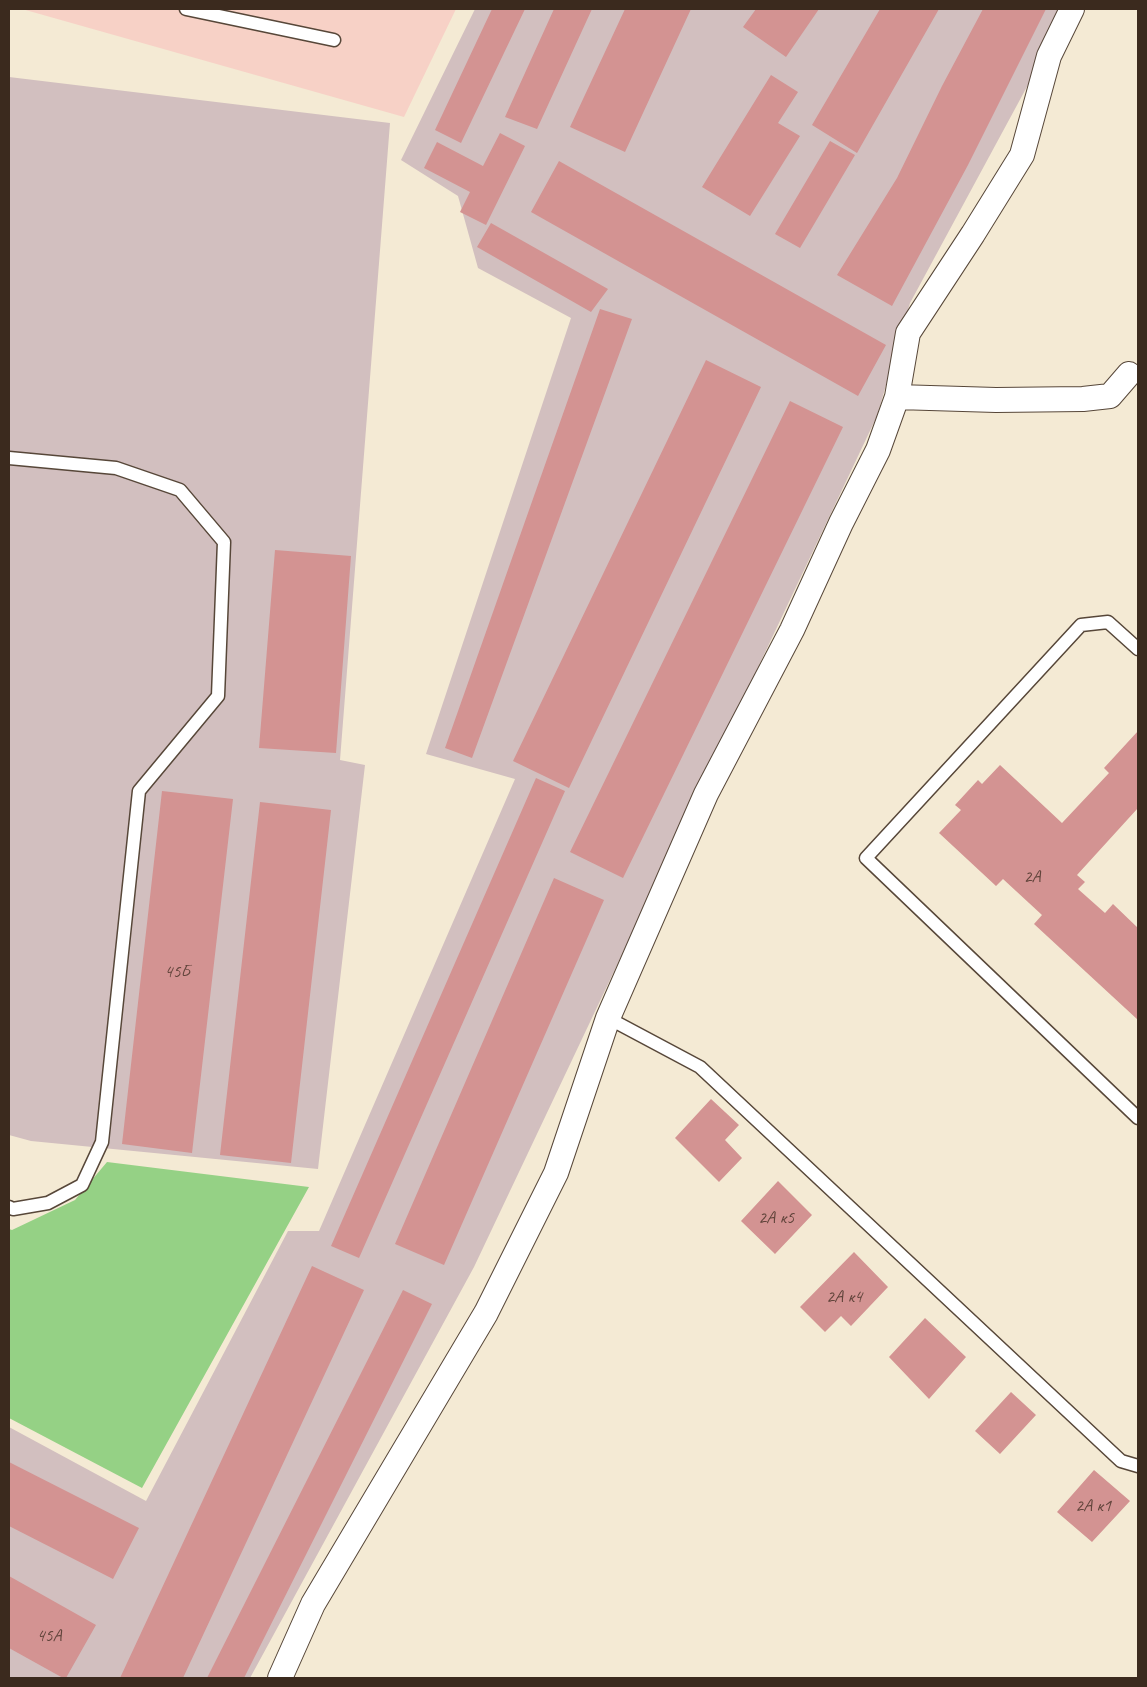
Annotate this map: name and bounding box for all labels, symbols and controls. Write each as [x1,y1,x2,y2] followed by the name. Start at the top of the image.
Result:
[1023,866,1041,888] house number: 2А
[164,961,190,983] house number: 45Б
[758,1207,794,1229] house number: 2А к5
[826,1286,862,1308] house number: 2А к4
[1075,1495,1111,1517] house number: 2А к1
[36,1625,62,1647] house number: 45А

